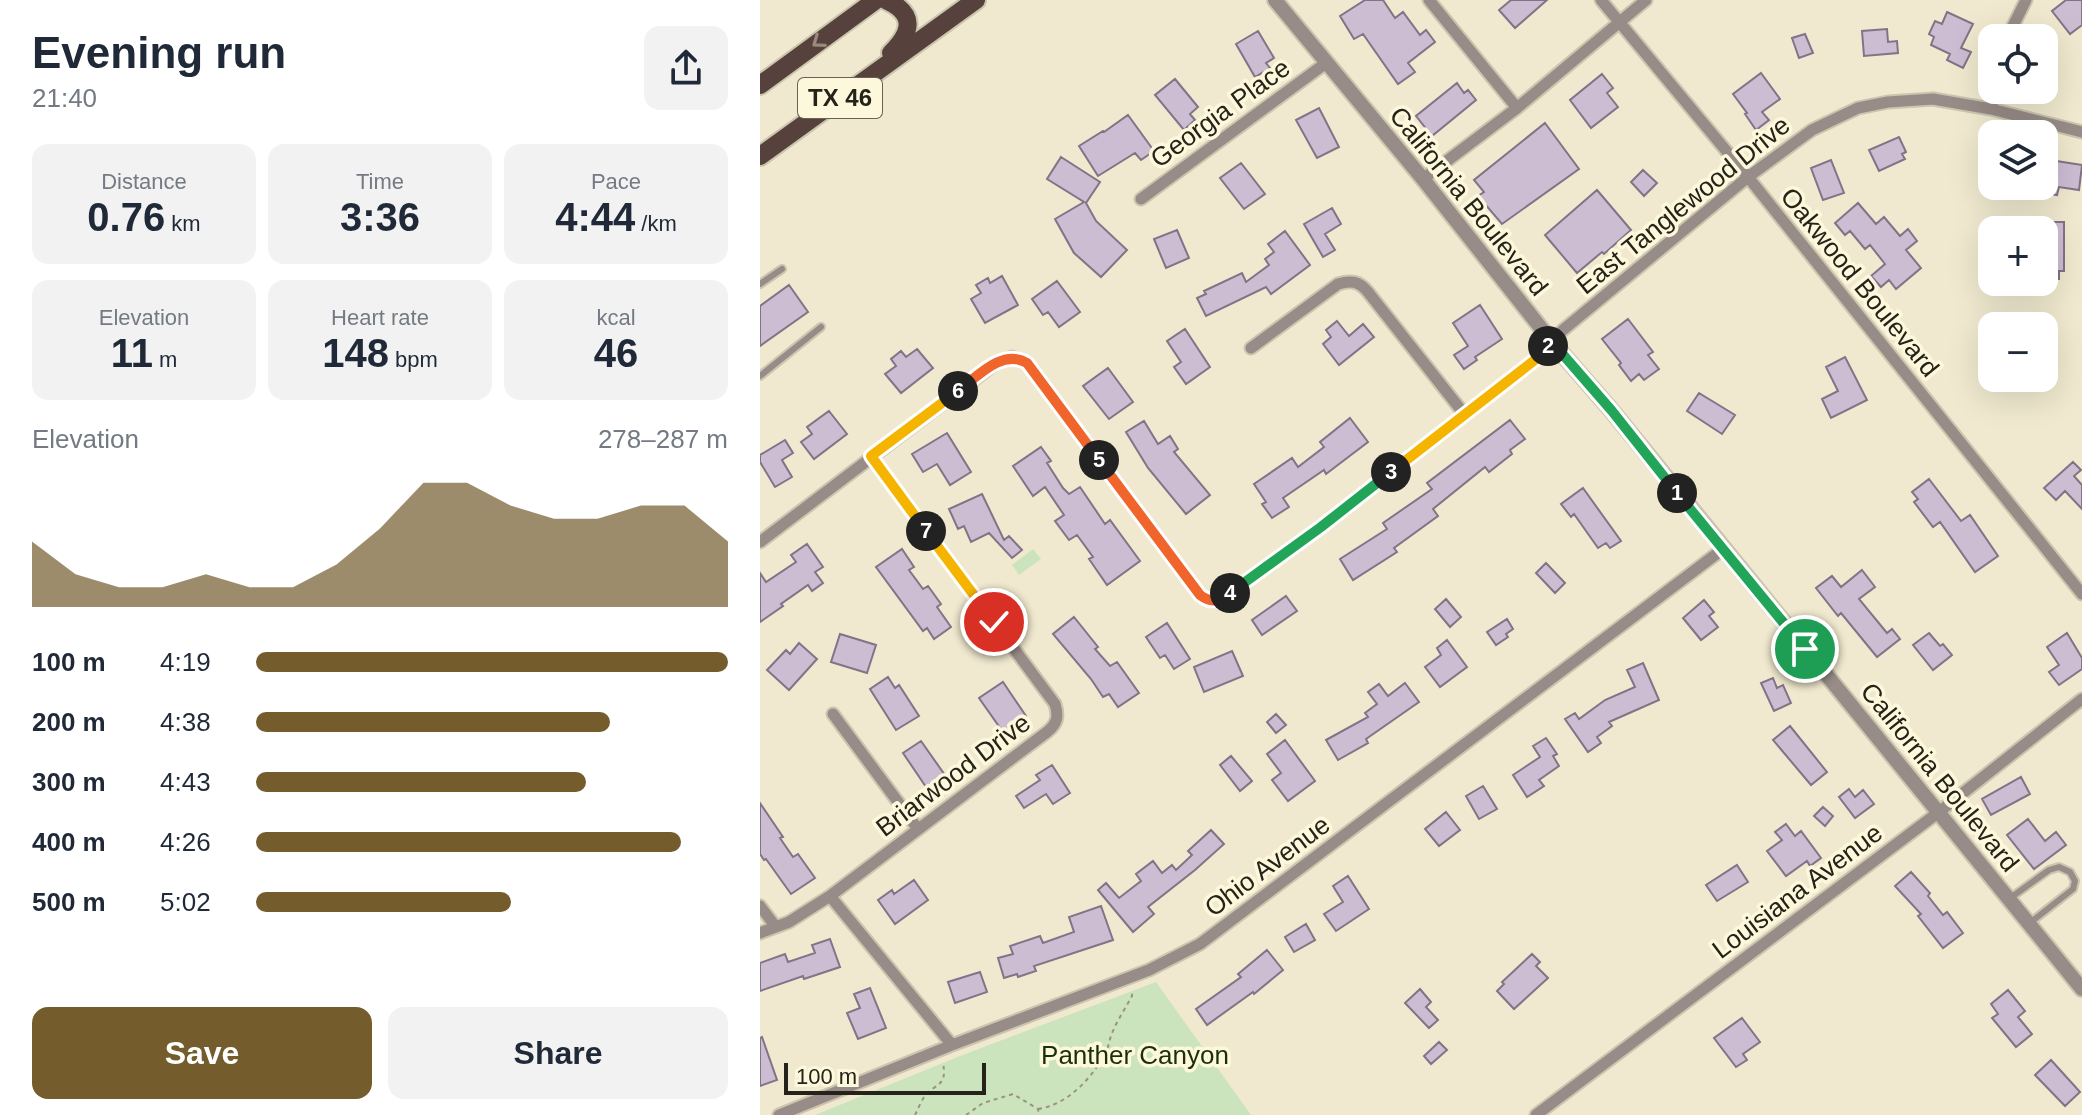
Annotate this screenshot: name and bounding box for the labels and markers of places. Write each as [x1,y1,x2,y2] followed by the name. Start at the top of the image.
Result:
[1528,326,1568,366] pin: 2
[938,371,978,411] pin: 6
[1079,440,1119,480] pin: 5
[1371,452,1411,492] pin: 3
[1657,473,1697,513] pin: 1
[906,511,946,551] pin: 7
[1210,573,1250,613] pin: 4
[960,588,1028,656] pin
[1771,615,1839,683] pin

